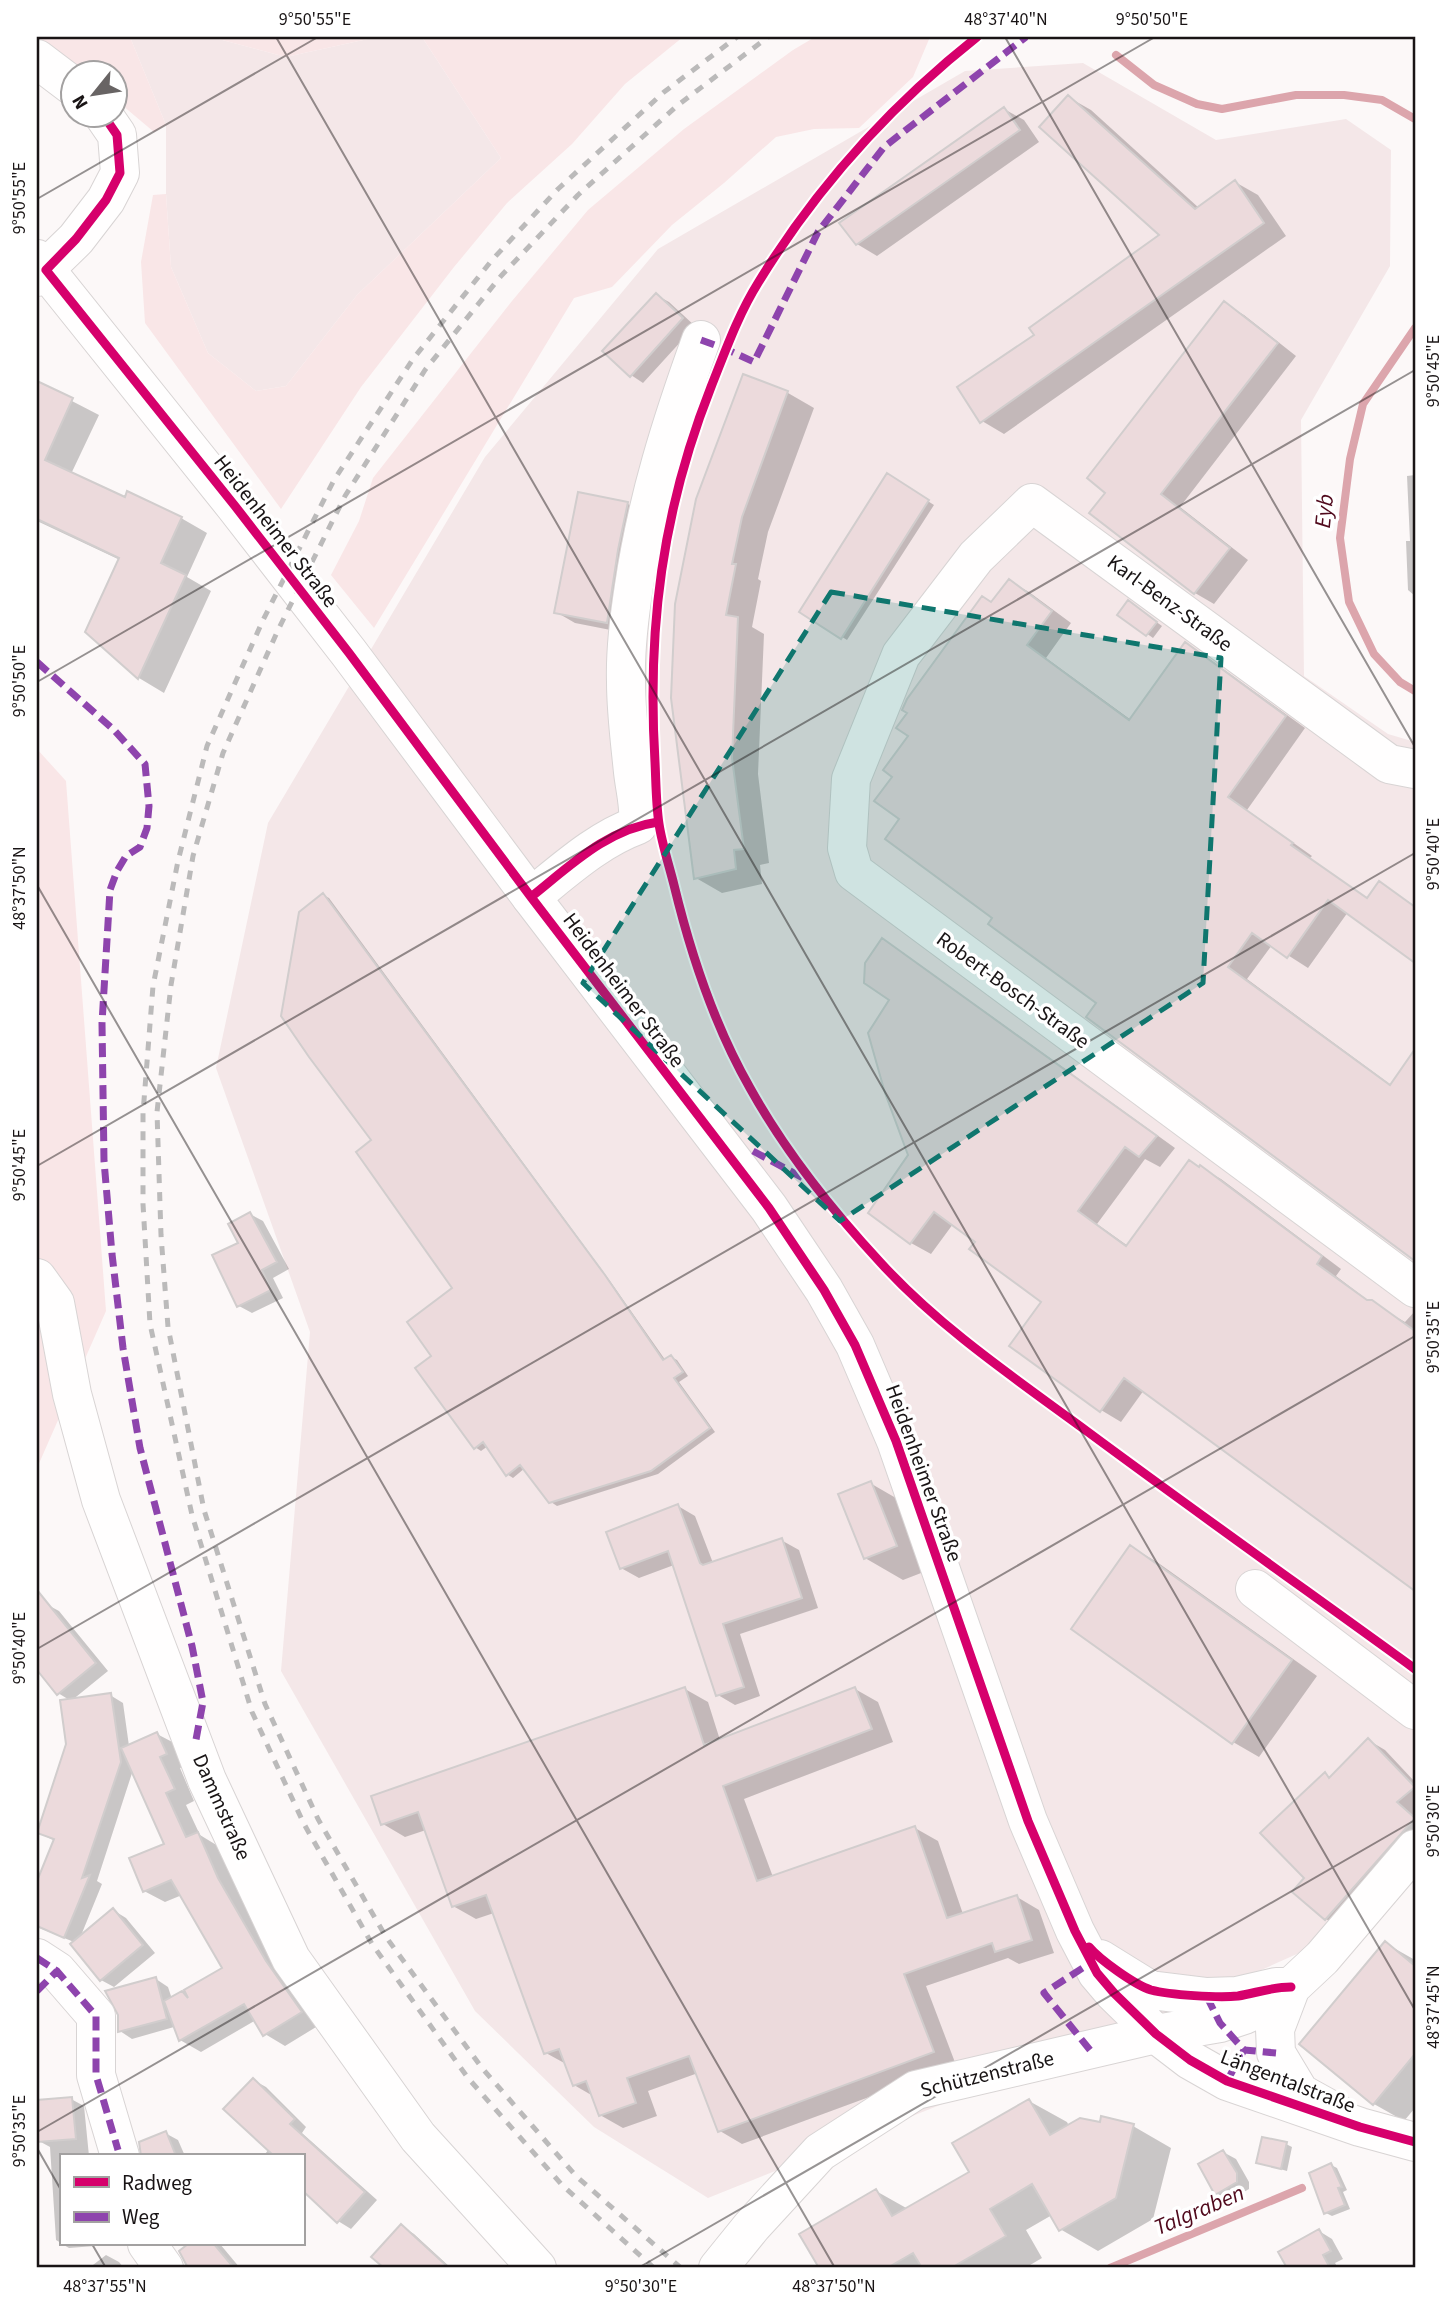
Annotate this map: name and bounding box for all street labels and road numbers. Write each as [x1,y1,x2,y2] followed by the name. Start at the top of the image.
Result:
[207,448,345,614] street label: Heidenheimer Straße
[1101,547,1239,659] street label: Karl-Benz-Straße
[556,906,692,1074] street label: Heidenheimer Straße
[930,924,1096,1056] street label: Robert-Bosch-Straße
[878,1380,970,1566] street label: Heidenheimer Straße
[185,1749,259,1865] street label: Dammstraße
[1216,2041,1360,2121] street label: Längentalstraße
[917,2043,1057,2105] street label: Schützenstraße

